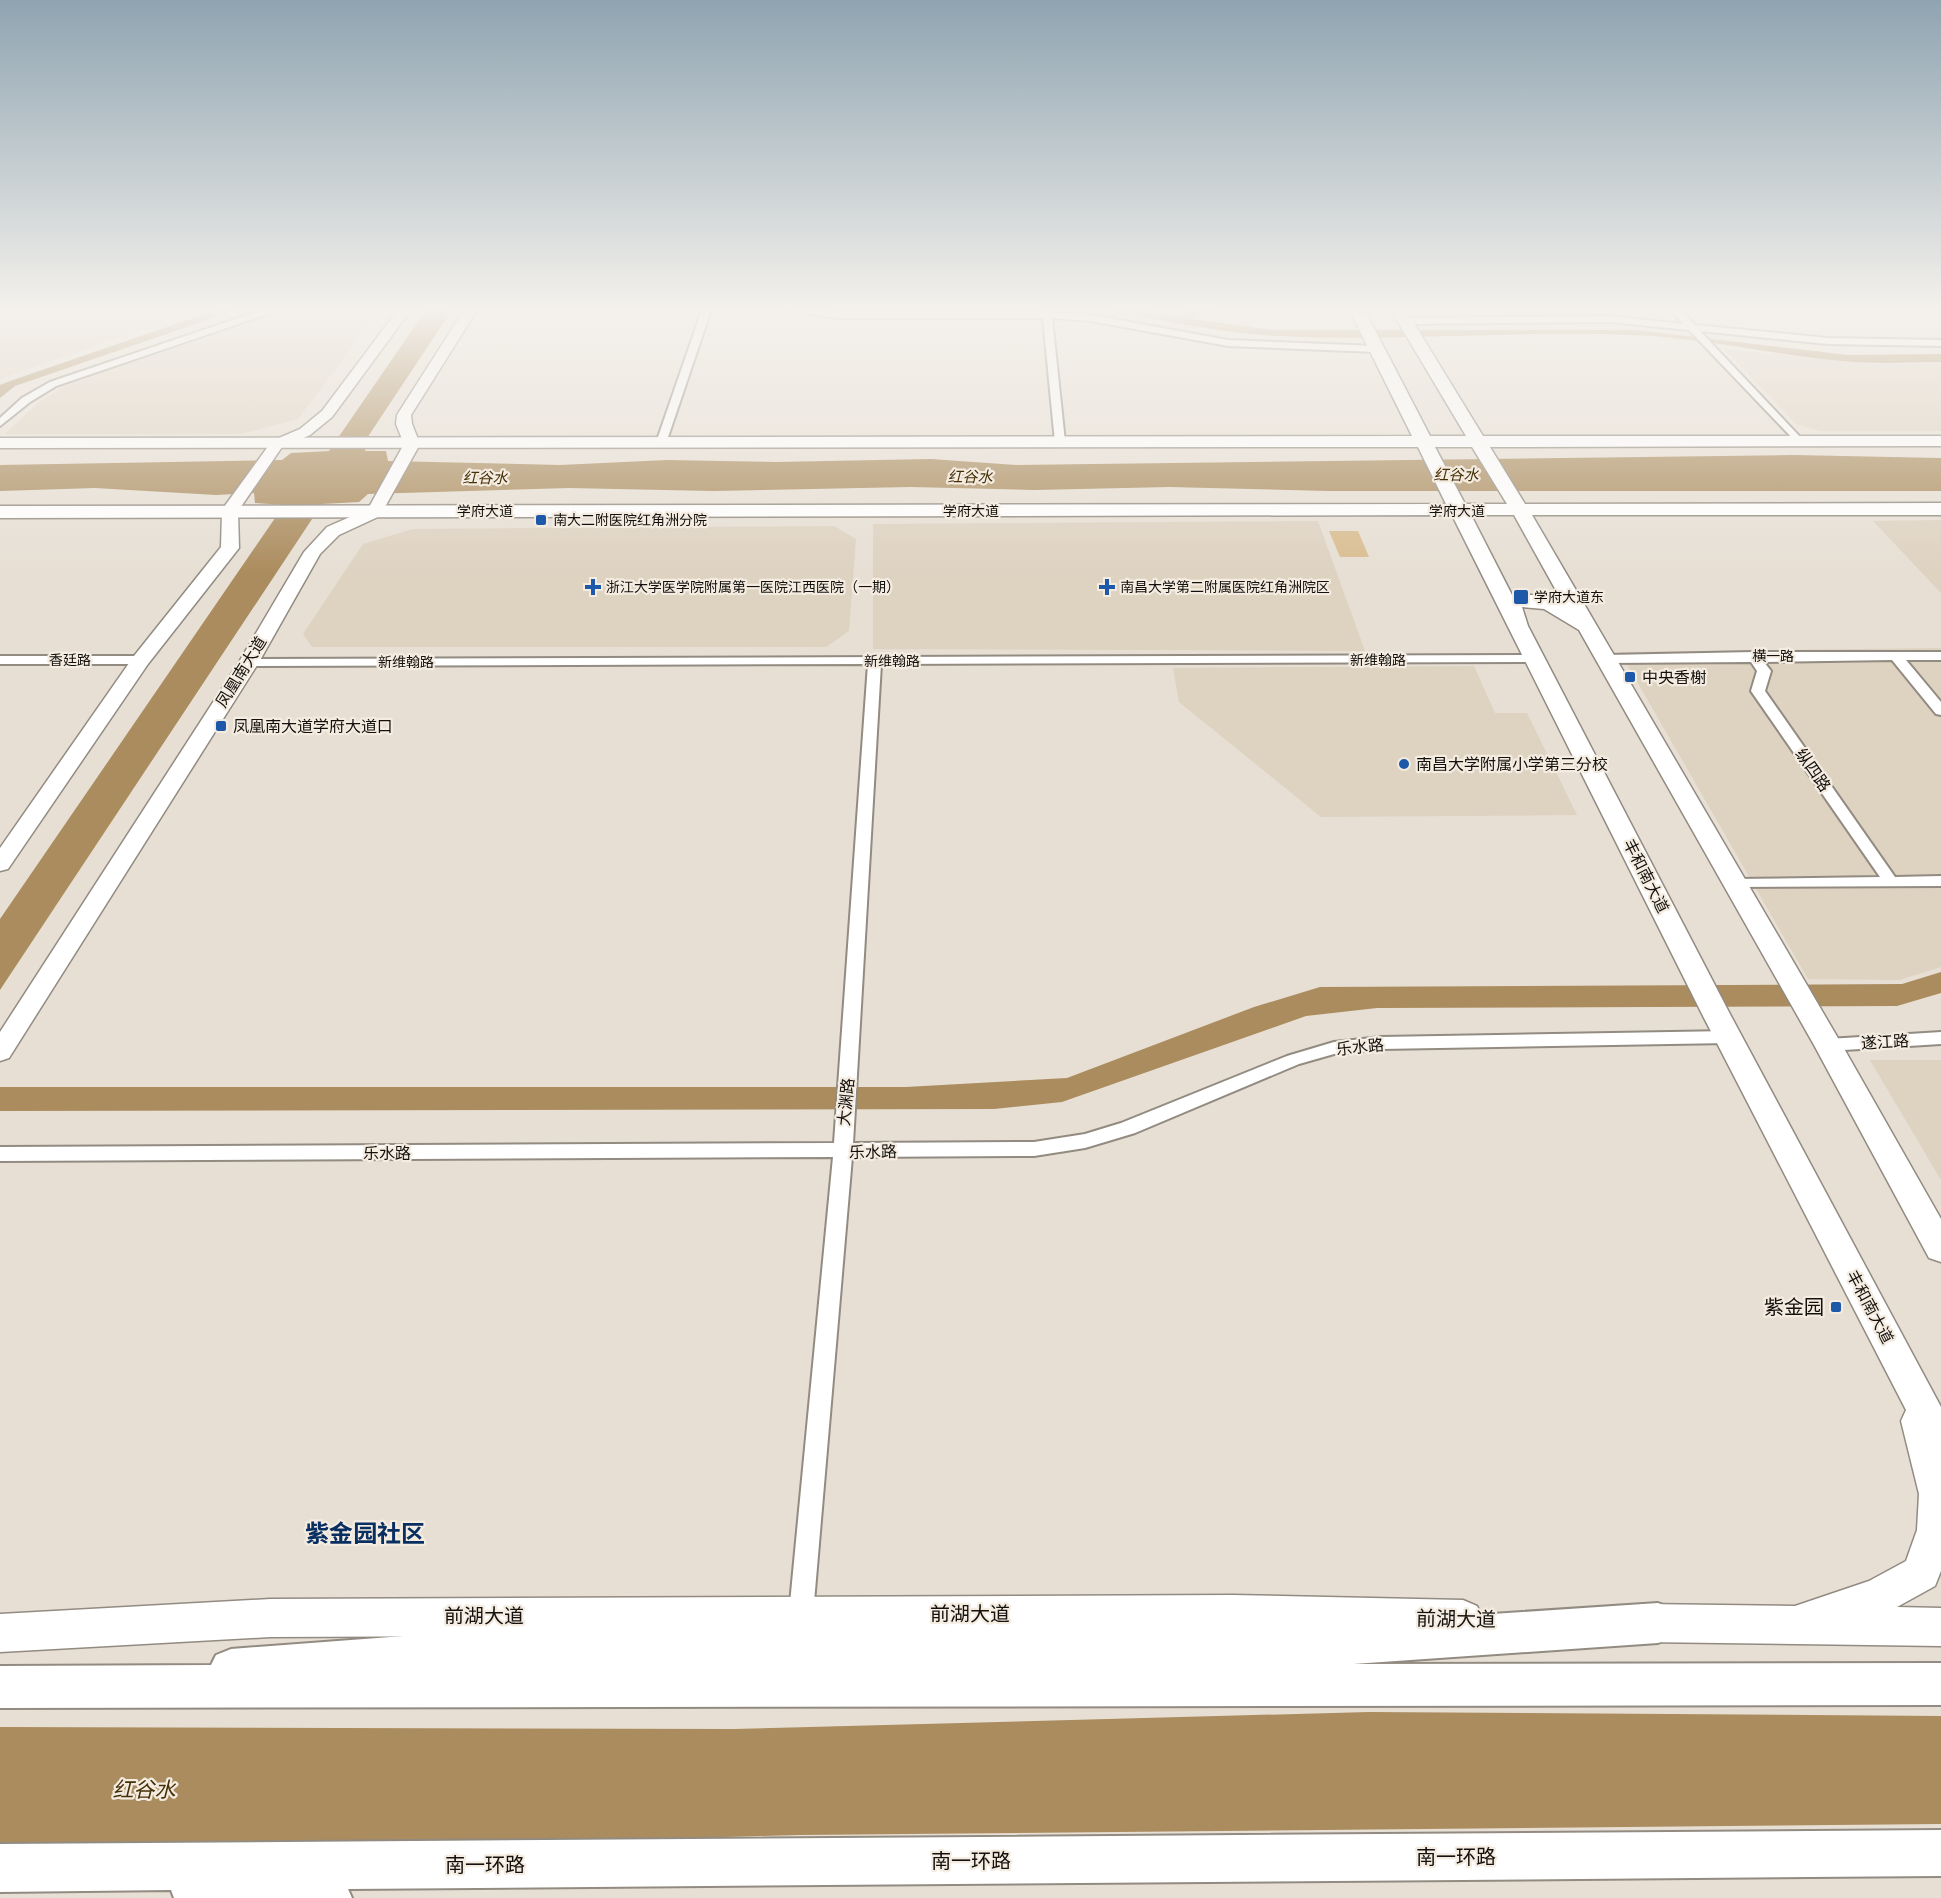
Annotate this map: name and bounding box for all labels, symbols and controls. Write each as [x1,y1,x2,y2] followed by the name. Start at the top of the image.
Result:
[1433,466,1479,484] water label: 红谷水
[947,468,993,486] water label: 红谷水
[462,469,508,487] water label: 红谷水
[457,502,513,520] street label: 学府大道
[943,502,999,520] street label: 学府大道
[1429,502,1485,520] street label: 学府大道
[553,511,707,529] place label: 南大二附医院红角洲分院
[534,513,548,527] marker: 南大二附医院红角洲分院
[584,578,602,596] marker: 浙江大学医学院附属第一医院江西医院（一期）
[606,578,900,596] place label: 浙江大学医学院附属第一医院江西医院（一期）
[1098,578,1116,596] marker: 南昌大学第二附属医院红角洲院区
[1120,578,1330,596] place label: 南昌大学第二附属医院红角洲院区
[1512,588,1530,606] marker: 学府大道东
[1534,588,1604,606] place label: 学府大道东
[212,633,270,711] street label: 凤凰南大道
[1752,647,1794,665] street label: 横一路
[49,651,91,669] street label: 香廷路
[1350,651,1406,669] street label: 新维翰路
[864,652,920,670] street label: 新维翰路
[378,653,434,671] street label: 新维翰路
[1642,668,1706,687] place label: 中央香榭
[1623,670,1637,684] marker: 中央香榭
[233,717,393,736] place label: 凤凰南大道学府大道口
[214,719,228,733] marker: 凤凰南大道学府大道口
[1791,745,1835,795] street label: 纵四路
[1416,755,1608,774] place label: 南昌大学附属小学第三分校
[1397,757,1411,771] marker: 南昌大学附属小学第三分校
[1619,836,1673,916] street label: 丰和南大道
[1861,1031,1909,1053] street label: 遂江路
[1335,1035,1385,1059] street label: 乐水路
[834,1077,858,1127] street label: 大渊路
[849,1142,897,1162] street label: 乐水路
[363,1144,411,1163] street label: 乐水路
[1843,1267,1897,1347] street label: 丰和南大道
[1764,1295,1824,1319] place label: 紫金园
[1829,1300,1843,1314] marker: 紫金园
[305,1519,425,1548] district label: 紫金园社区
[930,1602,1010,1626] street label: 前湖大道
[444,1604,524,1628] street label: 前湖大道
[1416,1606,1496,1632] street label: 前湖大道
[113,1777,176,1802] water label: 红谷水
[1416,1845,1496,1869] street label: 南一环路
[931,1849,1011,1873] street label: 南一环路
[445,1853,525,1877] street label: 南一环路

